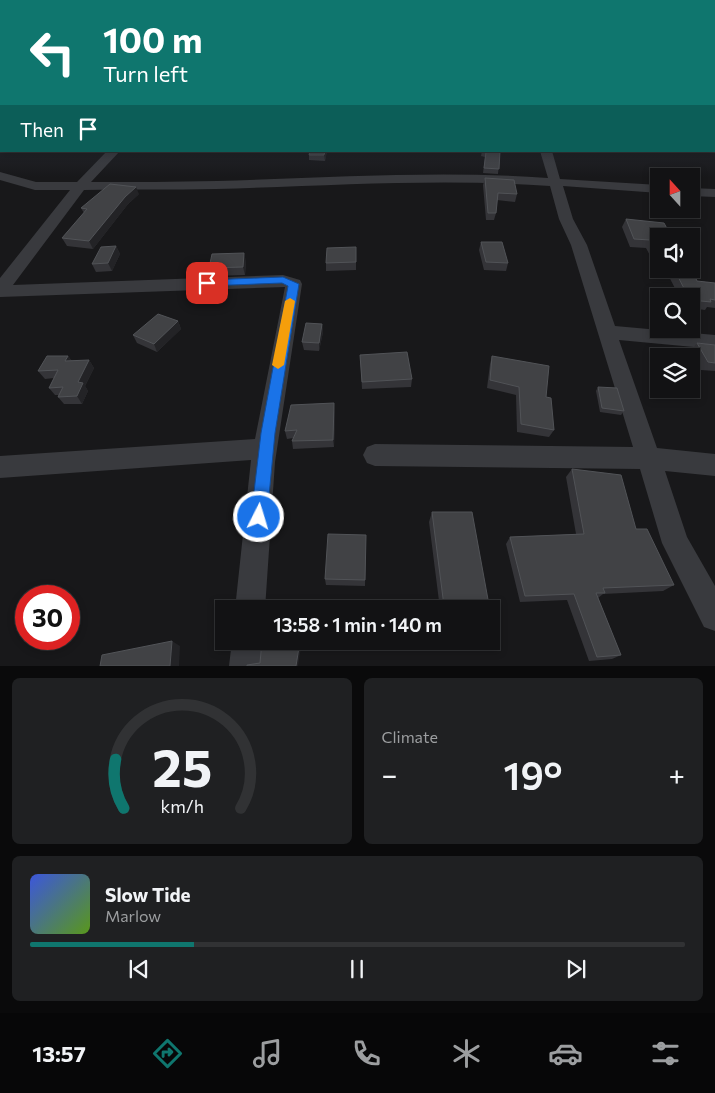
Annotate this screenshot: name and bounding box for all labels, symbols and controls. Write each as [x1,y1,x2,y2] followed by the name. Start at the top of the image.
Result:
[103,17,203,60] text: 100 m
[20,20,85,85] icon: left
[103,60,188,87] text: Turn left
[74,115,102,143] icon: arrive
[20,118,64,141] text: Then
[650,168,700,218] north arrow
[650,168,700,398] map controls
[650,228,700,278] button: sound
[186,262,228,304] pin
[193,269,221,297] icon: arrive
[650,288,700,338] button: search
[650,348,700,398] button: layers
[232,490,284,542] position arrow
[15,585,80,650] speed limit sign: 30
[273,613,442,636] text: 13:58 · 1 min · 140 m
[382,727,438,746] text: Climate
[152,734,212,798] text: 25
[504,751,562,798] text: 19°
[382,757,397,791] text: −
[669,757,685,791] text: +
[160,795,203,817] text: km/h
[105,883,191,906] text: Slow Tide
[105,906,161,925] text: Marlow
[125,955,153,983] icon: previous
[343,955,371,983] icon: pause
[562,955,590,983] icon: next
[150,1036,185,1071] icon: directions
[250,1036,285,1071] icon: music
[349,1036,384,1071] icon: phone
[449,1036,484,1071] icon: climate
[548,1036,583,1071] icon: car
[648,1036,683,1071] icon: filters
[32,1040,86,1067] text: 13:57

